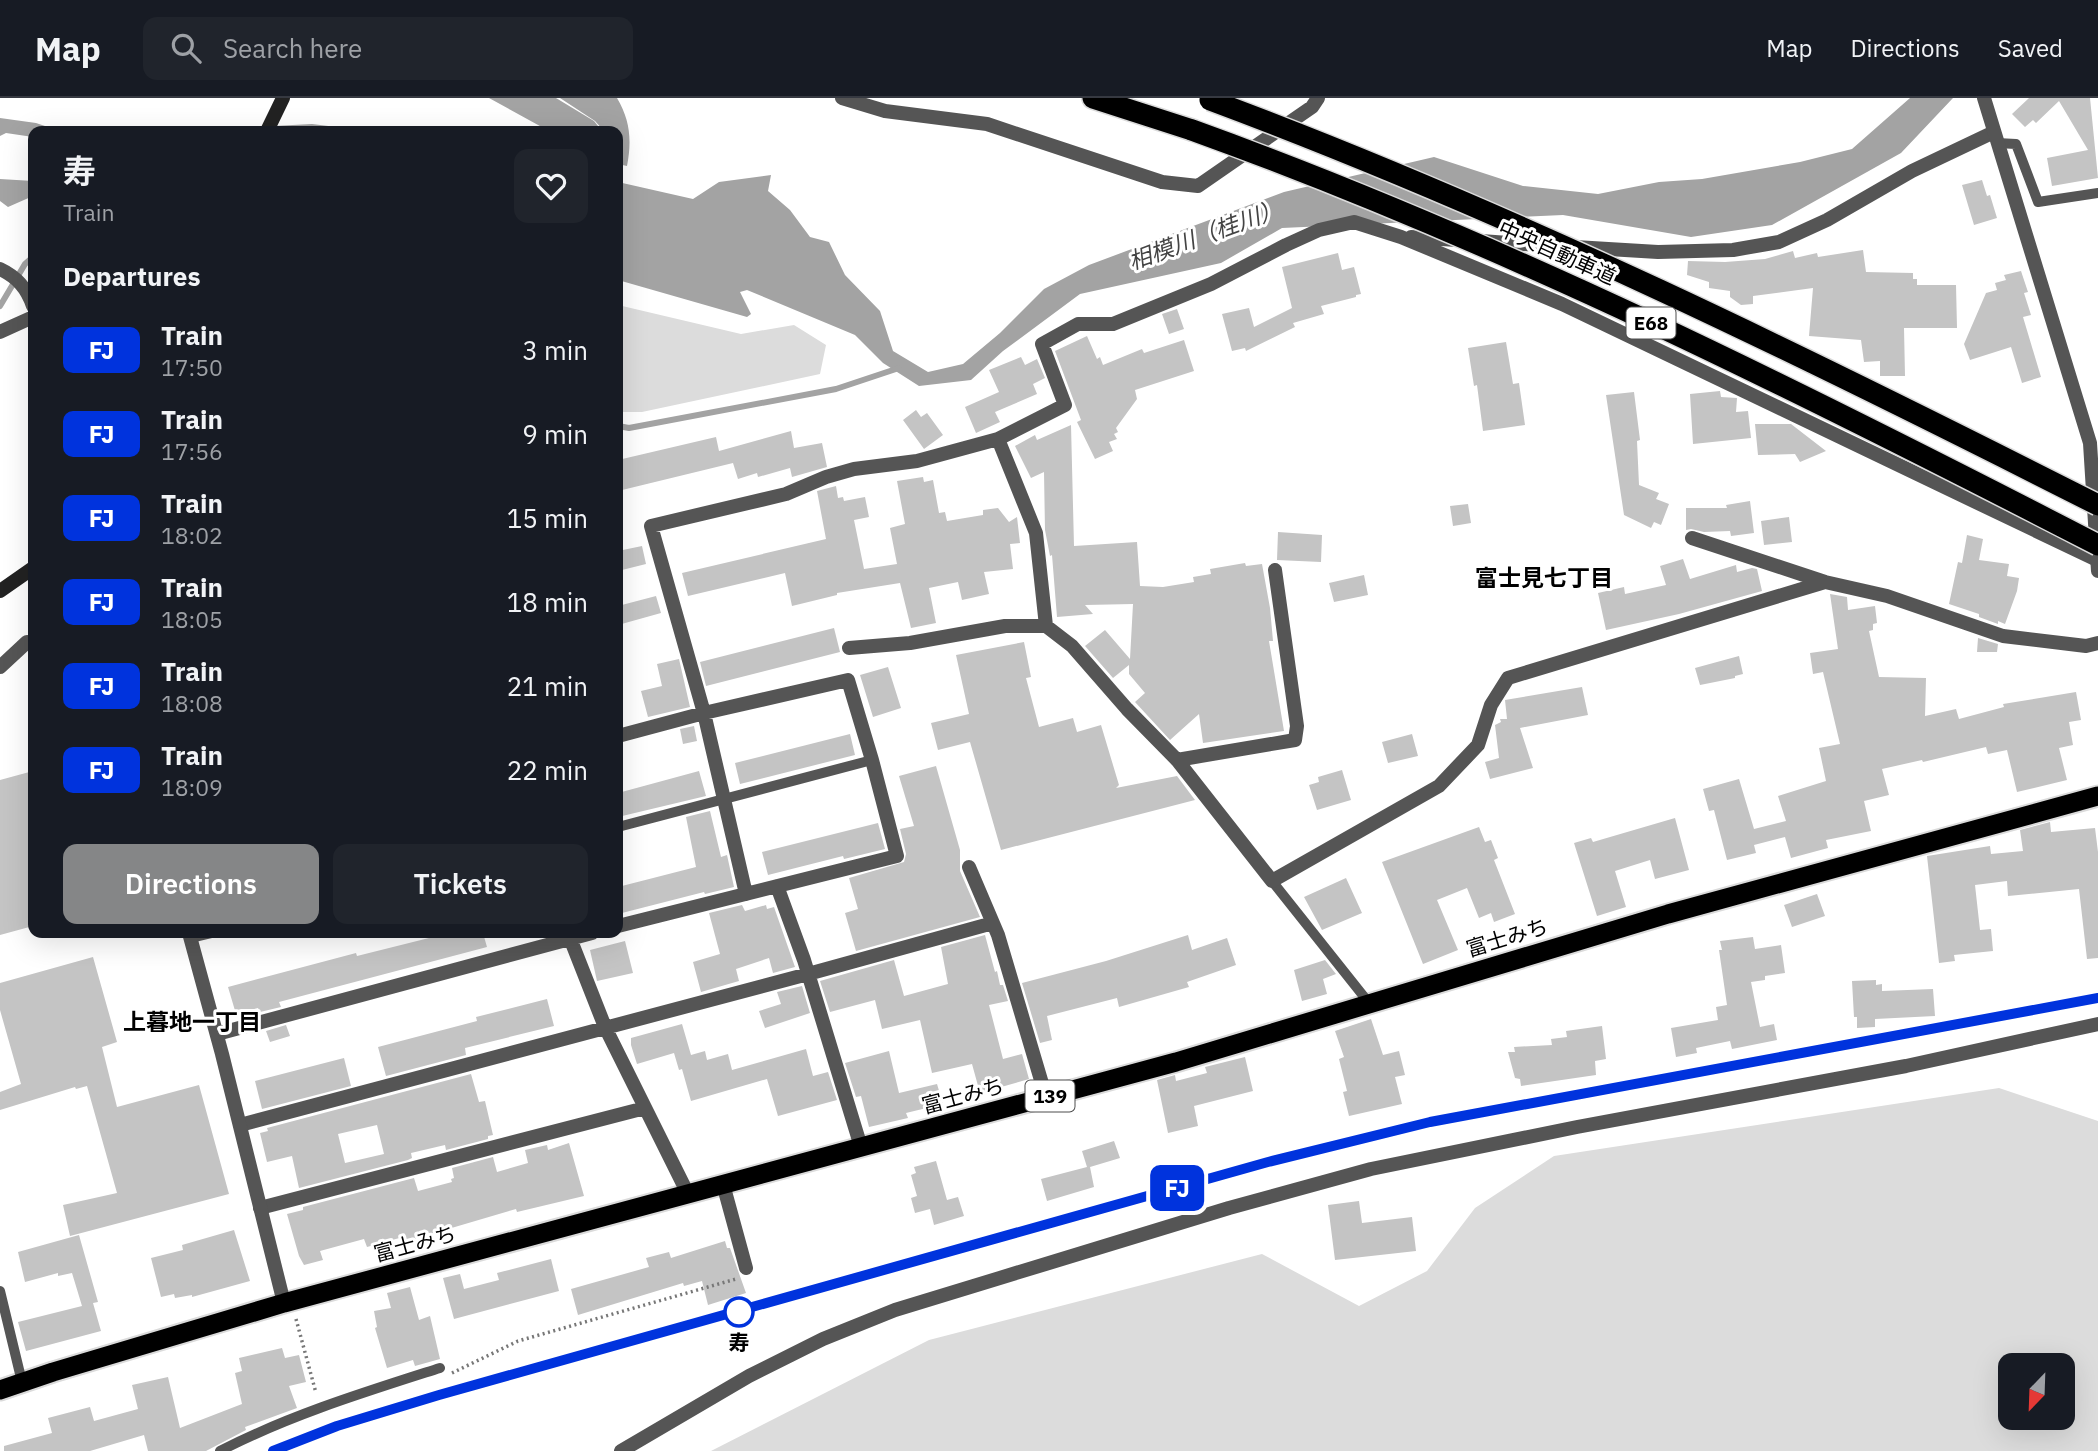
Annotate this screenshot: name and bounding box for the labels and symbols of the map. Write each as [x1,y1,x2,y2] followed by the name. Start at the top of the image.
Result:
[1124,192,1285,276] water label: 相模川（桂川）
[1494,214,1621,291] street label: 中央自動車道
[1626,308,1676,339] road number: E68
[1475,562,1613,592] district label: 富士見七丁目
[1462,911,1551,963] street label: 富士みち
[123,1006,261,1036] district label: 上暮地一丁目
[919,1071,1007,1119] street label: 富士みち
[1026,1080,1074,1112] road number: 139
[1146,1165,1208,1211] line badge: FJ
[371,1219,459,1267] street label: 富士みち
[724,1297,754,1327] marker: 寿
[729,1328,750,1356] place label: 寿
[1998,1353,2076,1430] north arrow

